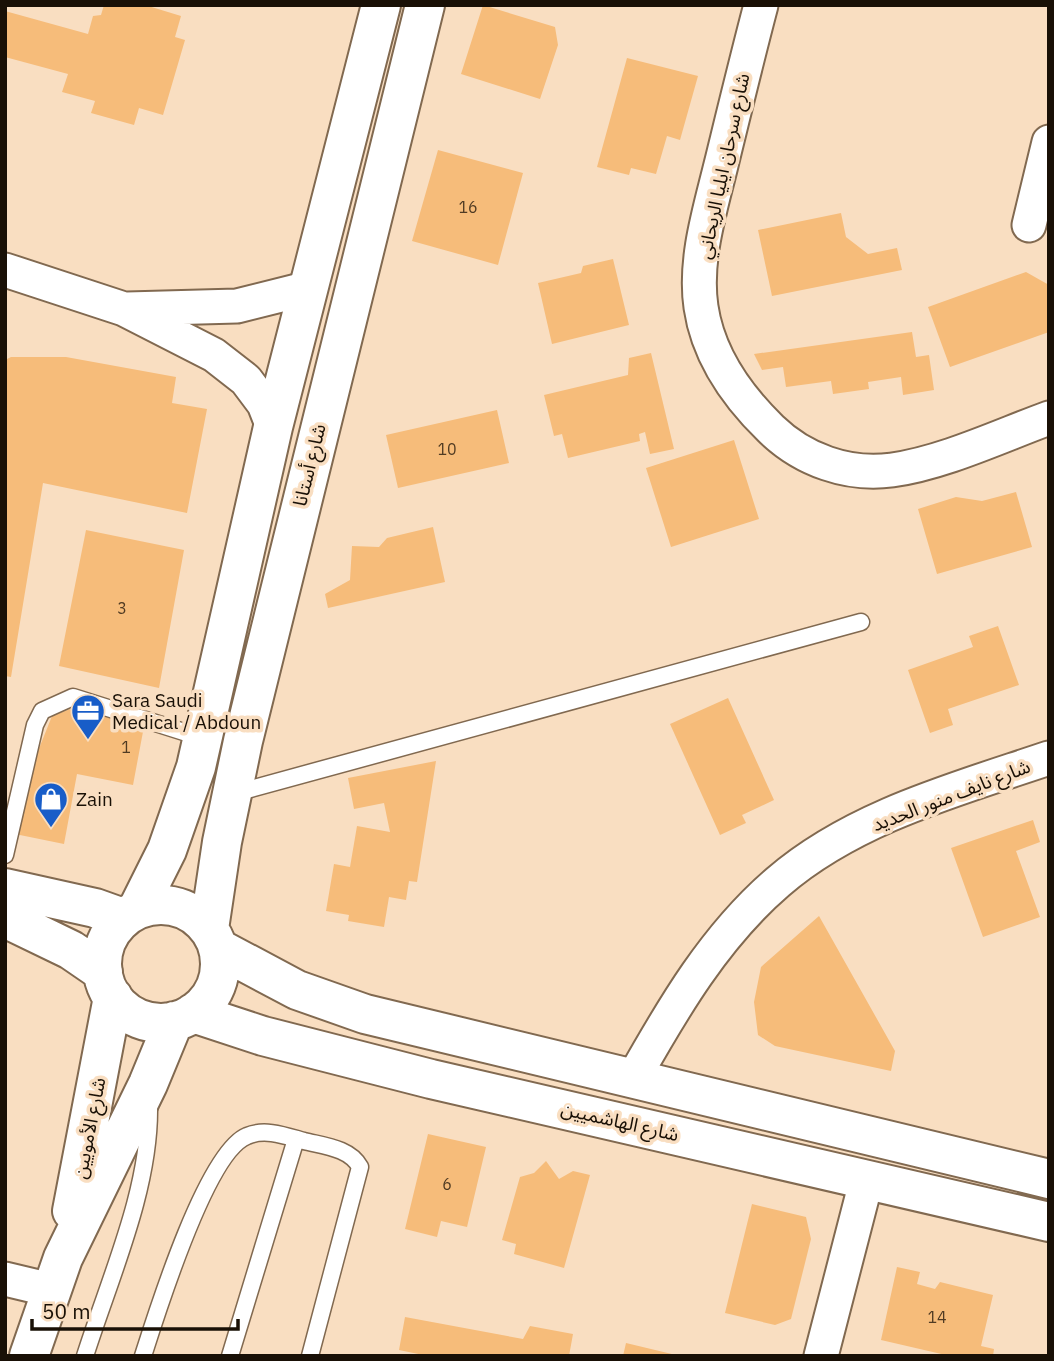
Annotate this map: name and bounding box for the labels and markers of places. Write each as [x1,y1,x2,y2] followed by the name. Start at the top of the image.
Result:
[112,688,261,734] place label: Sara Saudi Medical / Abdoun
[69,692,107,741] office icon: Sara Saudi Medical / Abdoun
[32,780,70,829] shop icon: Zain
[76,787,113,811] place label: Zain

